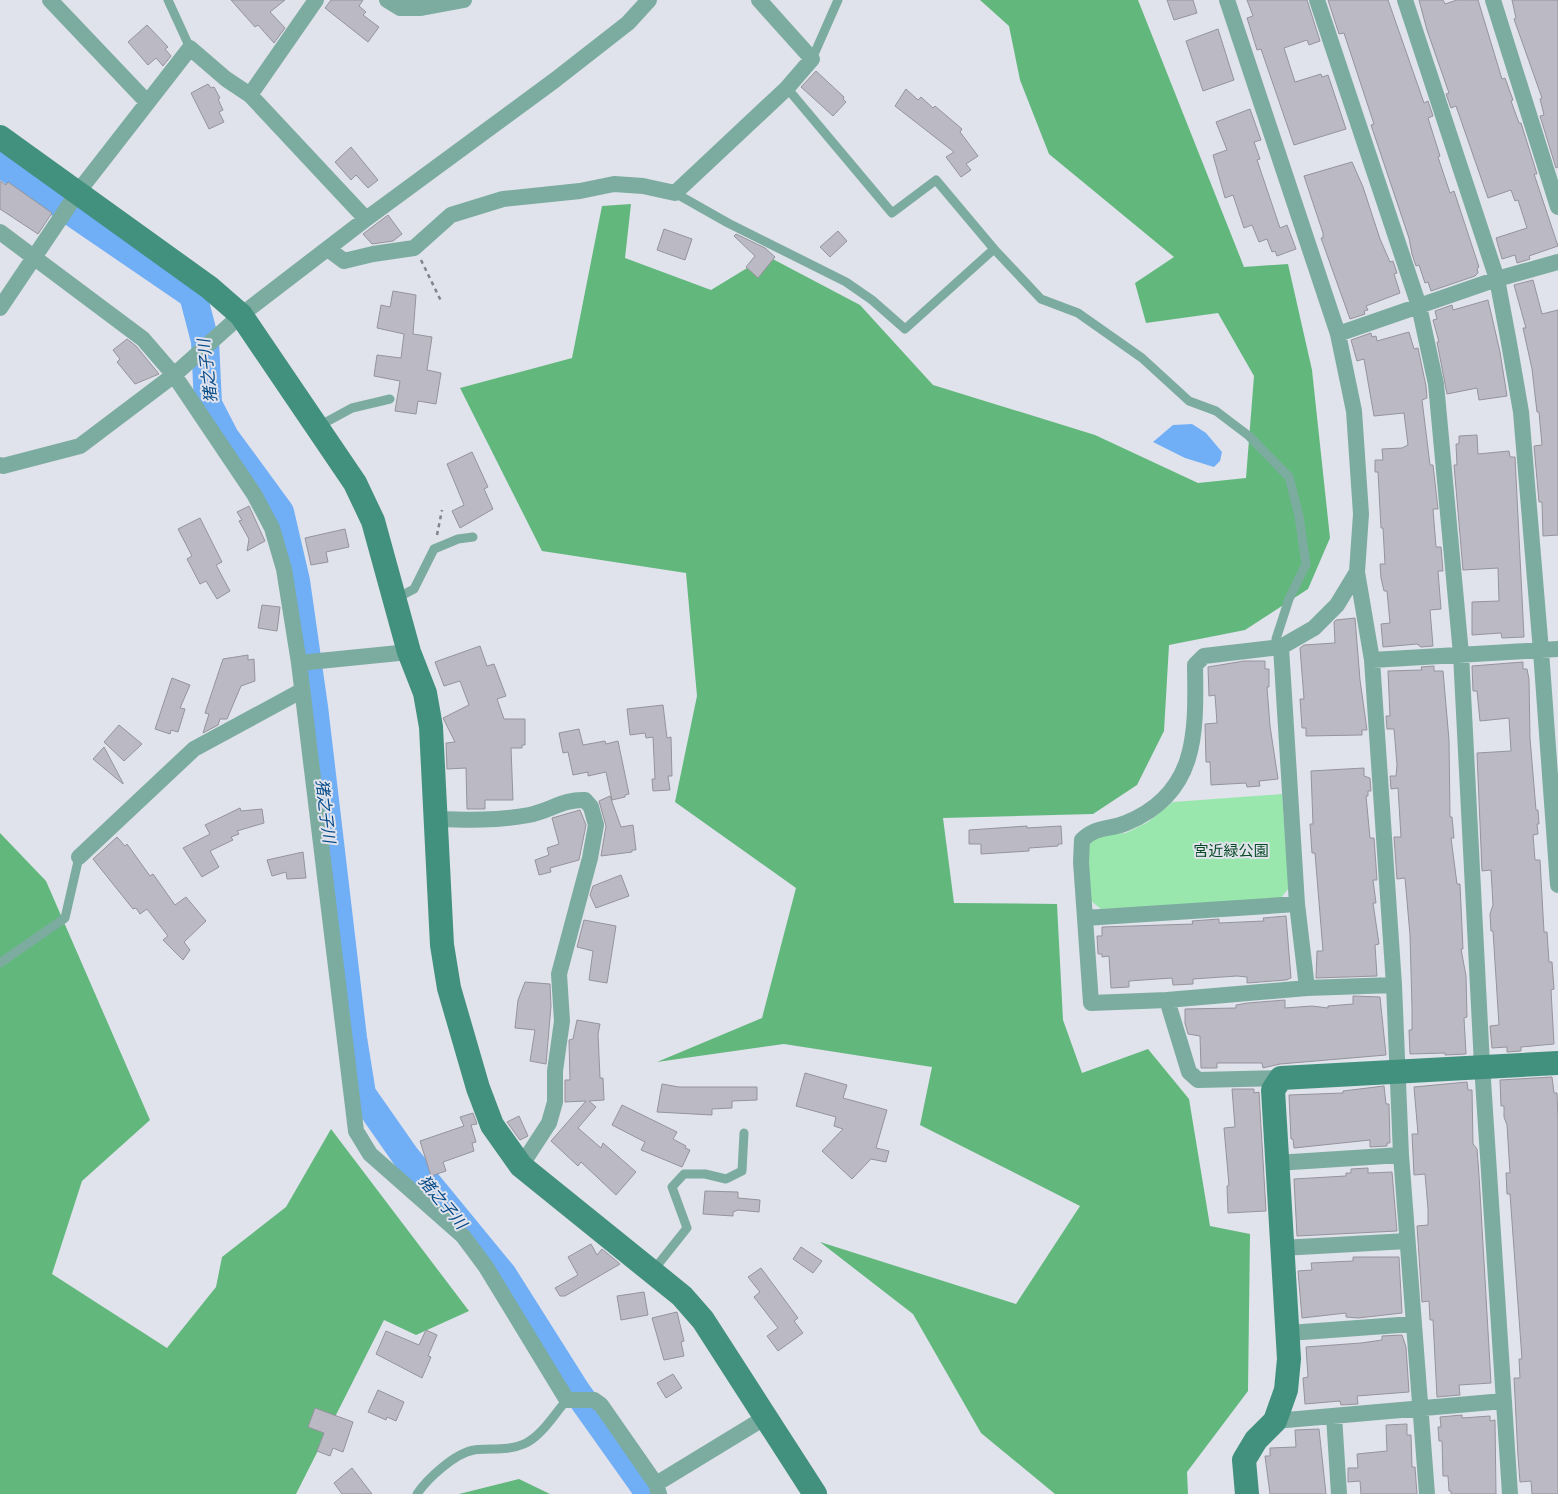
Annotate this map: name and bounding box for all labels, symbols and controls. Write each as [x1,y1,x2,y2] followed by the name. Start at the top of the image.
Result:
[194,336,220,404] water label: 猪之子川
[313,778,339,846] water label: 猪之子川
[1193,842,1269,859] park label: 宮近緑公園
[416,1172,472,1234] water label: 猪之子川

